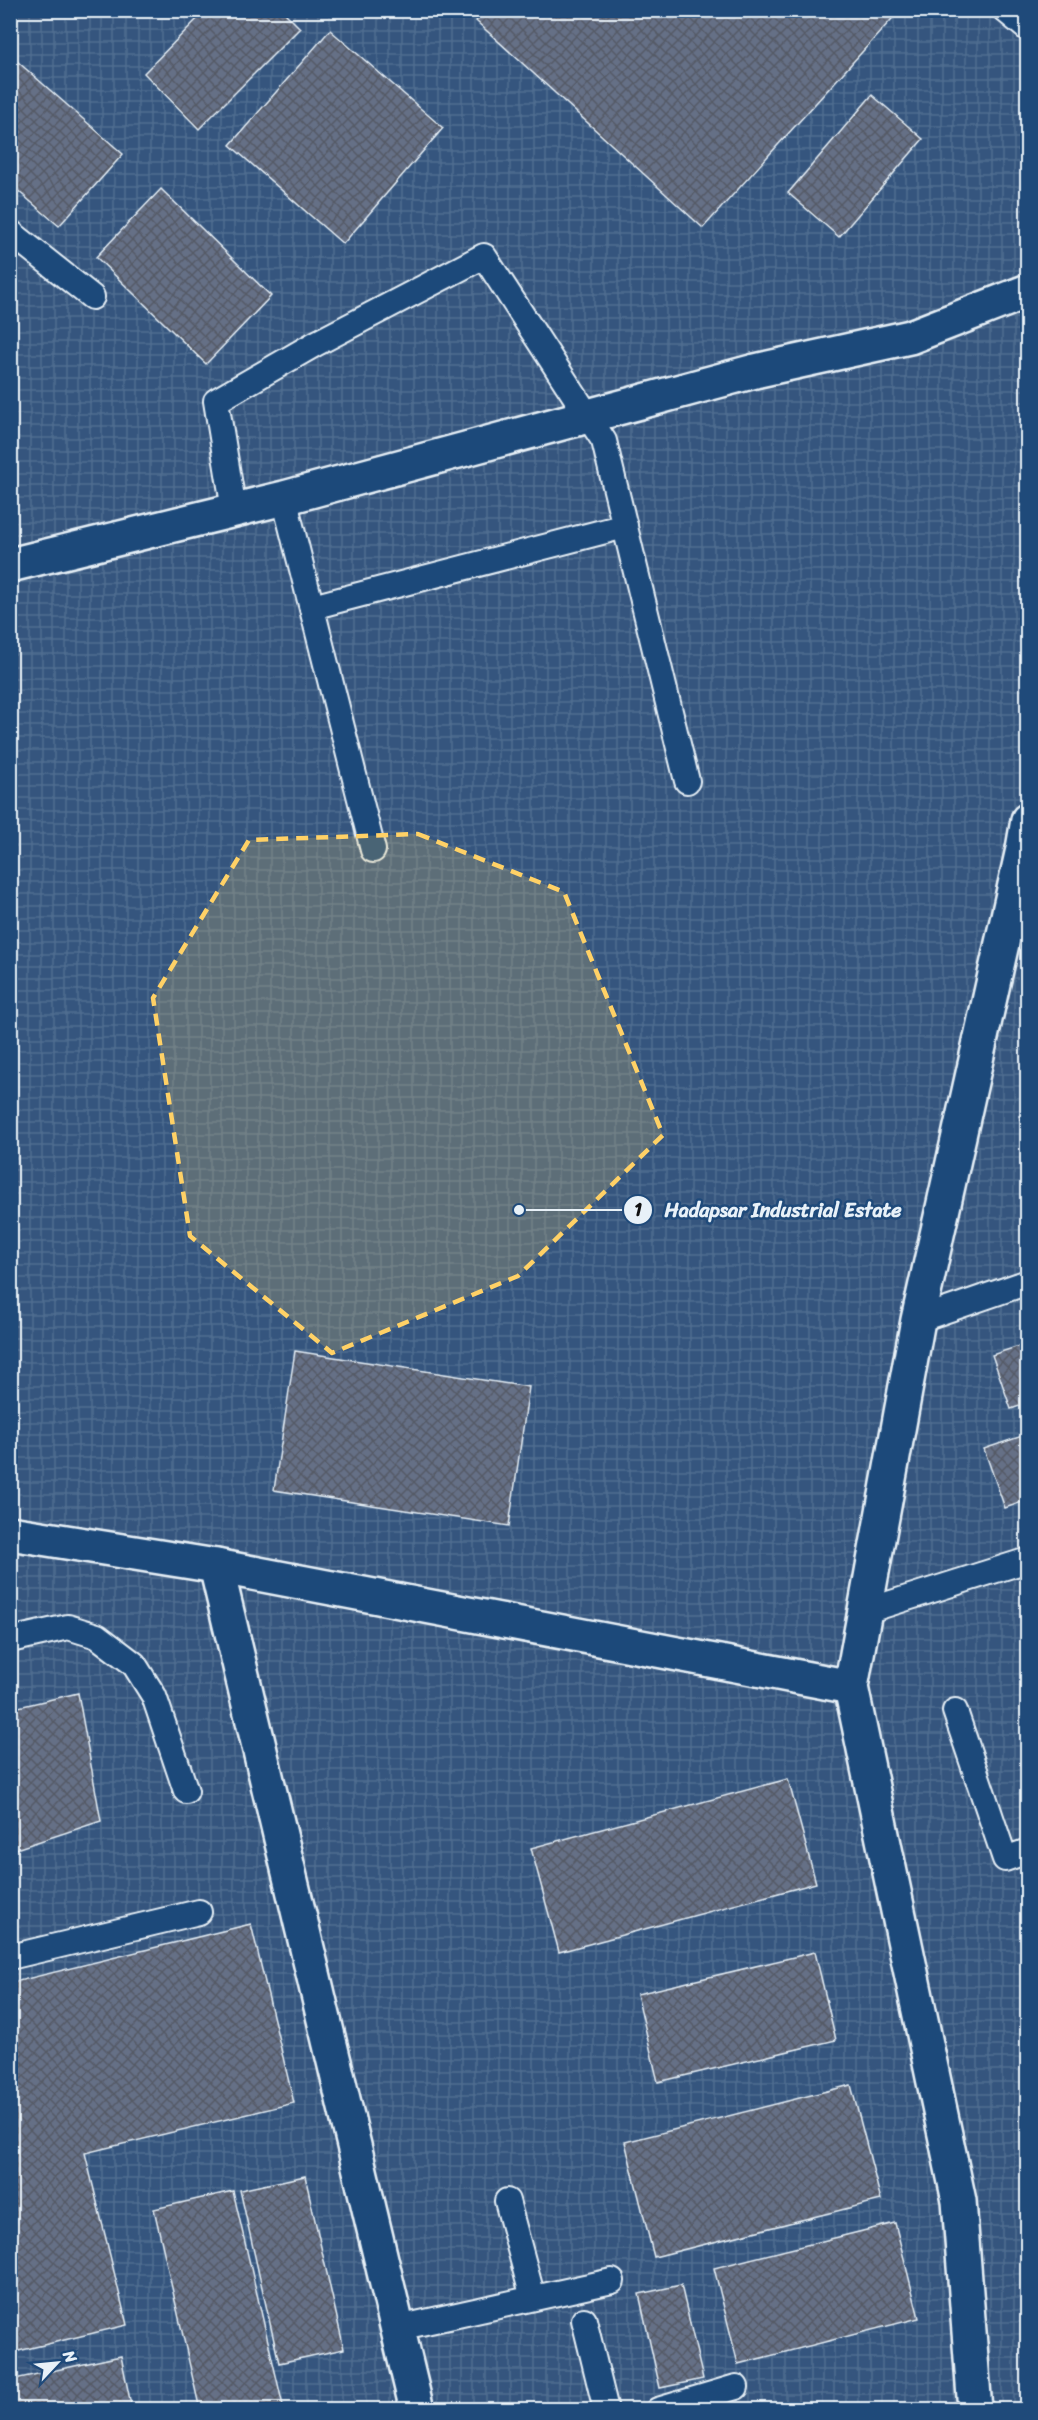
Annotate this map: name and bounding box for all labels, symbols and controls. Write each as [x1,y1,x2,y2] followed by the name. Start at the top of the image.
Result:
[623,1191,913,1229] callout: Hadapsar Industrial Estate
[664,1193,902,1228] text: Hadapsar Industrial Estate
[634,1194,642,1226] text: 1
[27,2333,87,2393] north arrow
[54,2344,86,2369] text: N

